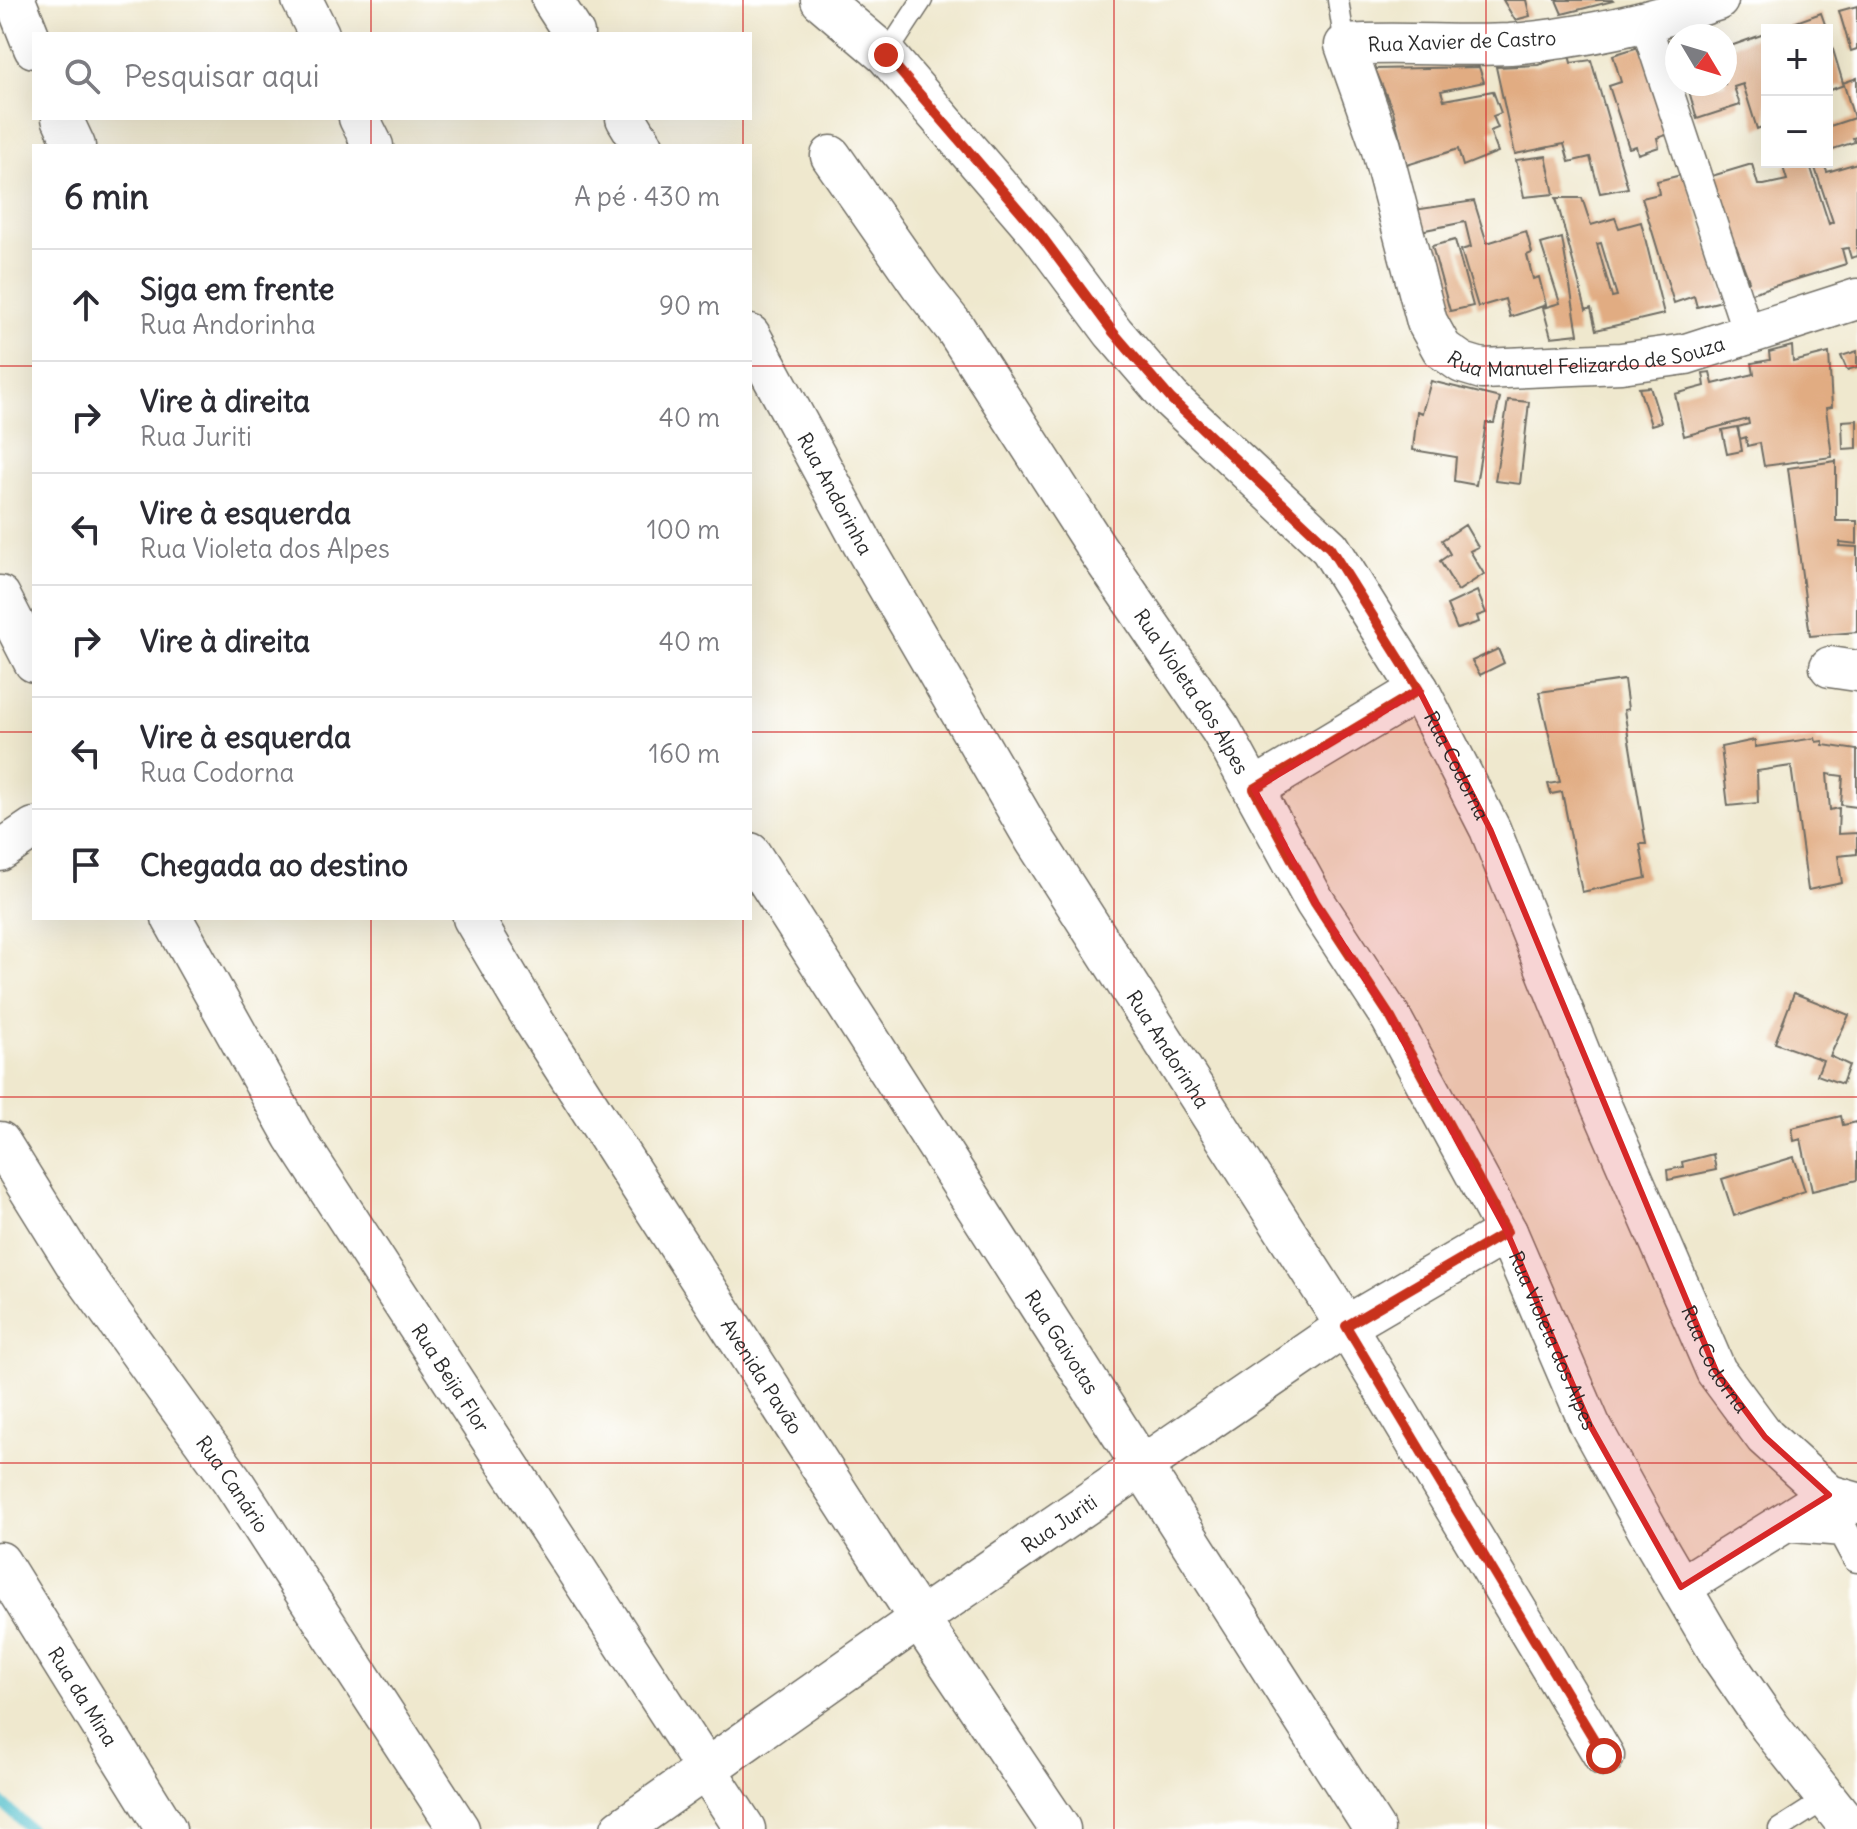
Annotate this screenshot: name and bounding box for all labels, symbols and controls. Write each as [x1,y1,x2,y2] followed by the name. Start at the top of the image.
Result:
[1665,24,1737,96] north arrow
[1761,24,1833,168] map controls
[1761,24,1833,96] button: +
[1367,25,1557,57] street label: Rua Xavier de Castro
[32,32,752,120] search box
[868,37,904,73] route end
[60,54,104,98] icon: search
[124,57,320,95] text: Pesquisar aqui
[1761,96,1833,168] button: −
[64,175,149,218] text: 6 min
[574,180,720,213] text: A pé · 430 m
[140,270,334,308] text: Siga em frente
[64,283,108,327] icon: ahead
[659,289,720,322] text: 90 m
[140,308,315,341] text: Rua Andorinha
[1443,330,1728,381] street label: Rua Manuel Felizardo de Souza
[140,382,310,420] text: Vire à direita
[64,395,108,439] icon: right
[659,401,720,434] text: 40 m
[140,420,252,453] text: Rua Juriti
[792,428,879,559] street label: Rua Andorinha
[140,494,351,532] text: Vire à esquerda
[64,507,108,551] icon: left
[646,513,720,546] text: 100 m
[140,532,390,565] text: Rua Violeta dos Alpes
[1129,604,1255,778] street label: Rua Violeta dos Alpes
[64,619,108,663] icon: right
[140,622,310,660] text: Vire à direita
[659,625,720,658] text: 40 m
[1419,707,1496,824] street label: Rua Codorna
[140,718,351,756] text: Vire à esquerda
[64,731,108,775] icon: left
[649,737,720,770] text: 160 m
[140,756,294,789] text: Rua Codorna
[64,843,108,887] icon: arrive
[140,846,408,884] text: Chegada ao destino
[1122,985,1216,1113] street label: Rua Andorinha
[1504,1247,1603,1433] street label: Rua Violeta dos Alpes
[1020,1285,1105,1398] street label: Rua Gaivotas
[1677,1301,1755,1417] street label: Rua Codorna
[716,1314,809,1438] street label: Avenida Pavão
[407,1318,496,1437] street label: Rua Beija Flor
[191,1430,275,1537] street label: Rua Canário
[1016,1488,1101,1558] street label: Rua Juriti
[43,1642,124,1750] street label: Rua da Mina
[1586,1738,1622,1774] route start

